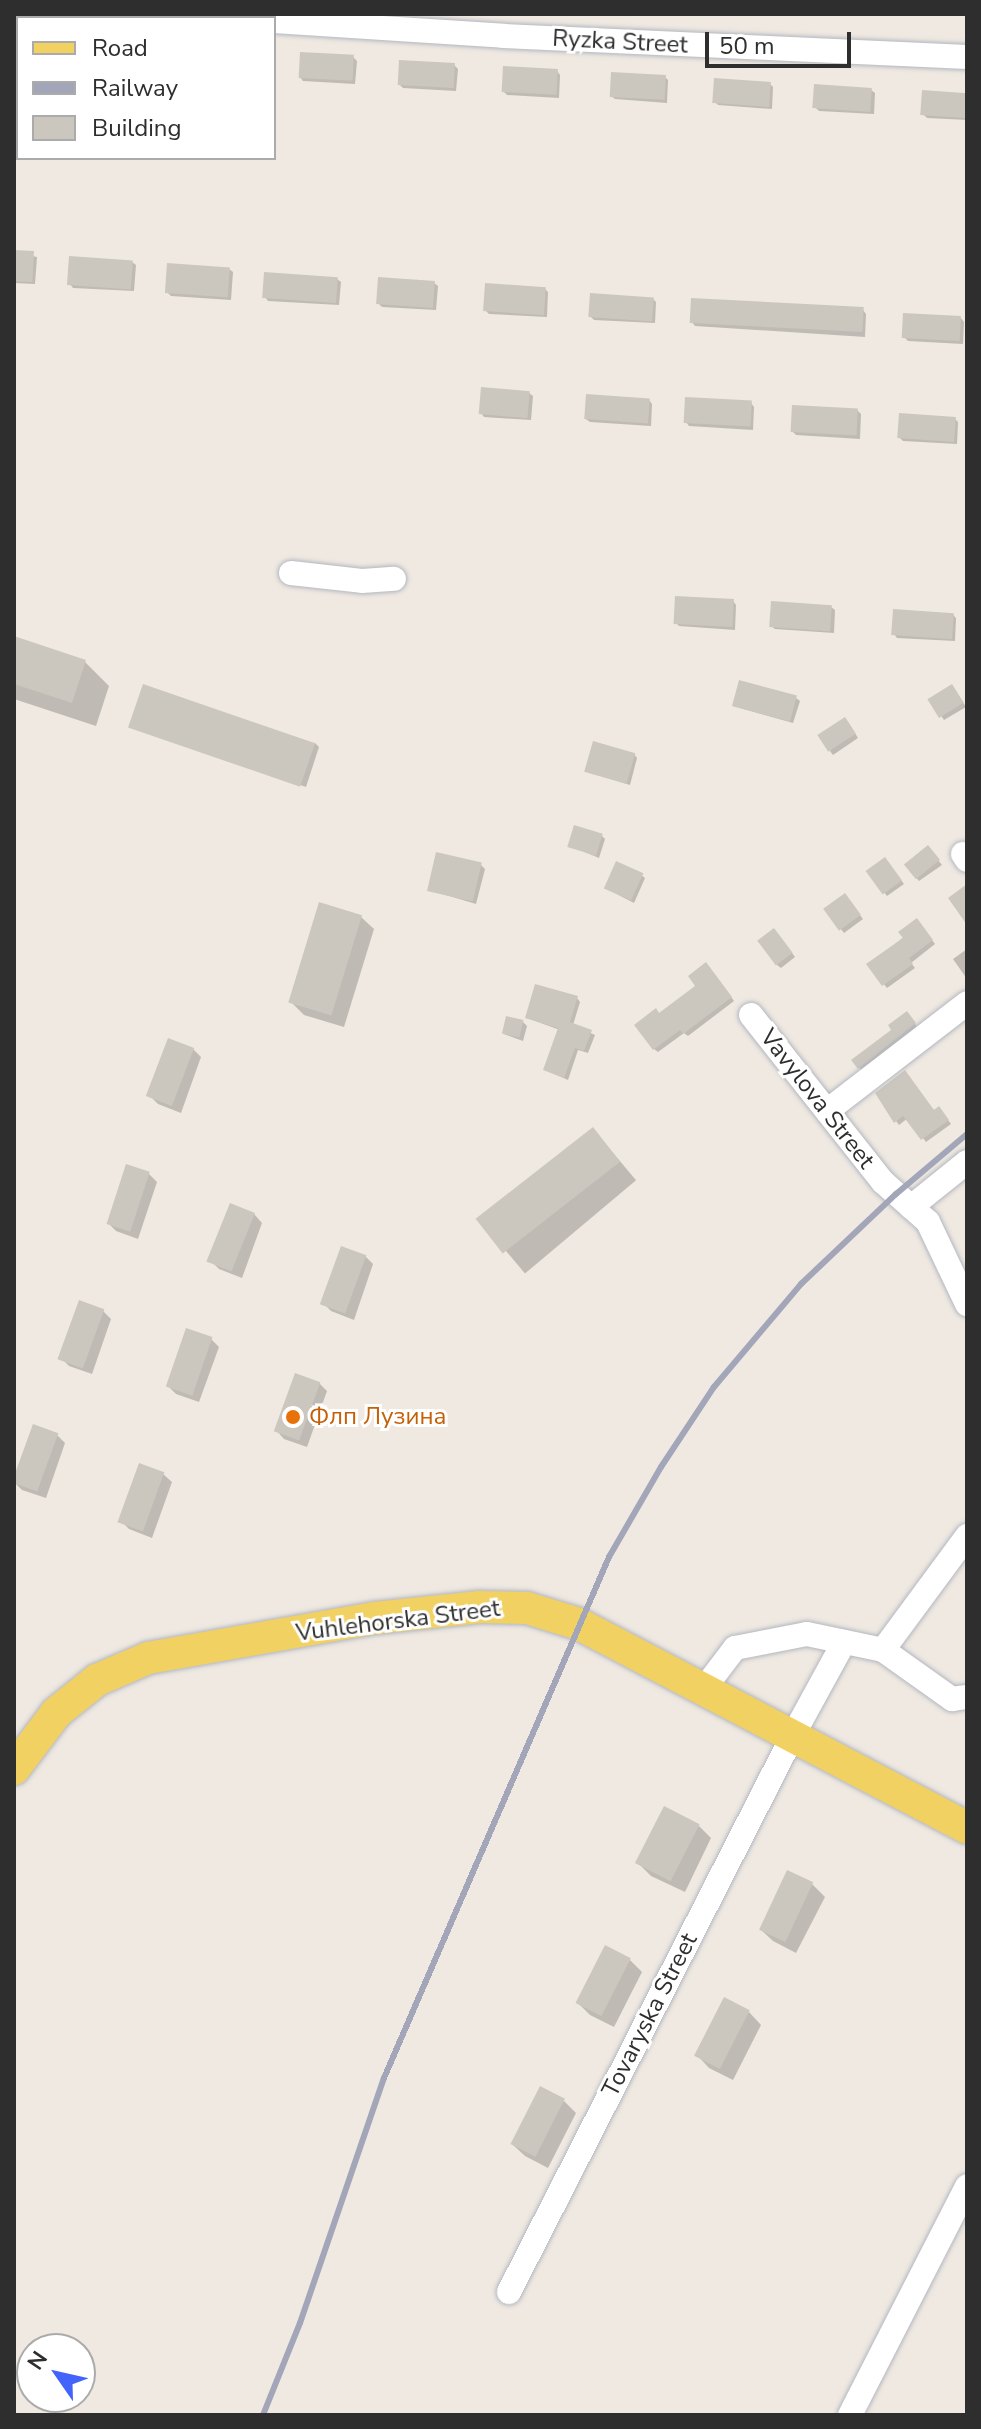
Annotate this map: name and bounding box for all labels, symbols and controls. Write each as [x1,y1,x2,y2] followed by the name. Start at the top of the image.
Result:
[16,16,276,160] legend
[709,16,855,66] scale bar
[552,24,688,60] street label: Ryzka Street
[719,30,775,62] text: 50 m
[92,32,148,64] text: Road
[92,72,178,104] text: Railway
[92,112,182,144] text: Building
[753,1023,881,1175] street label: Vavylova Street
[309,1403,447,1431] place label: Флп Лузина
[284,1408,302,1426] marker: Флп Лузина
[294,1594,502,1648] street label: Vuhlehorska Street
[596,1928,704,2102] street label: Tovaryska Street
[16,2333,96,2413] north arrow
[21,2345,55,2376] text: N

